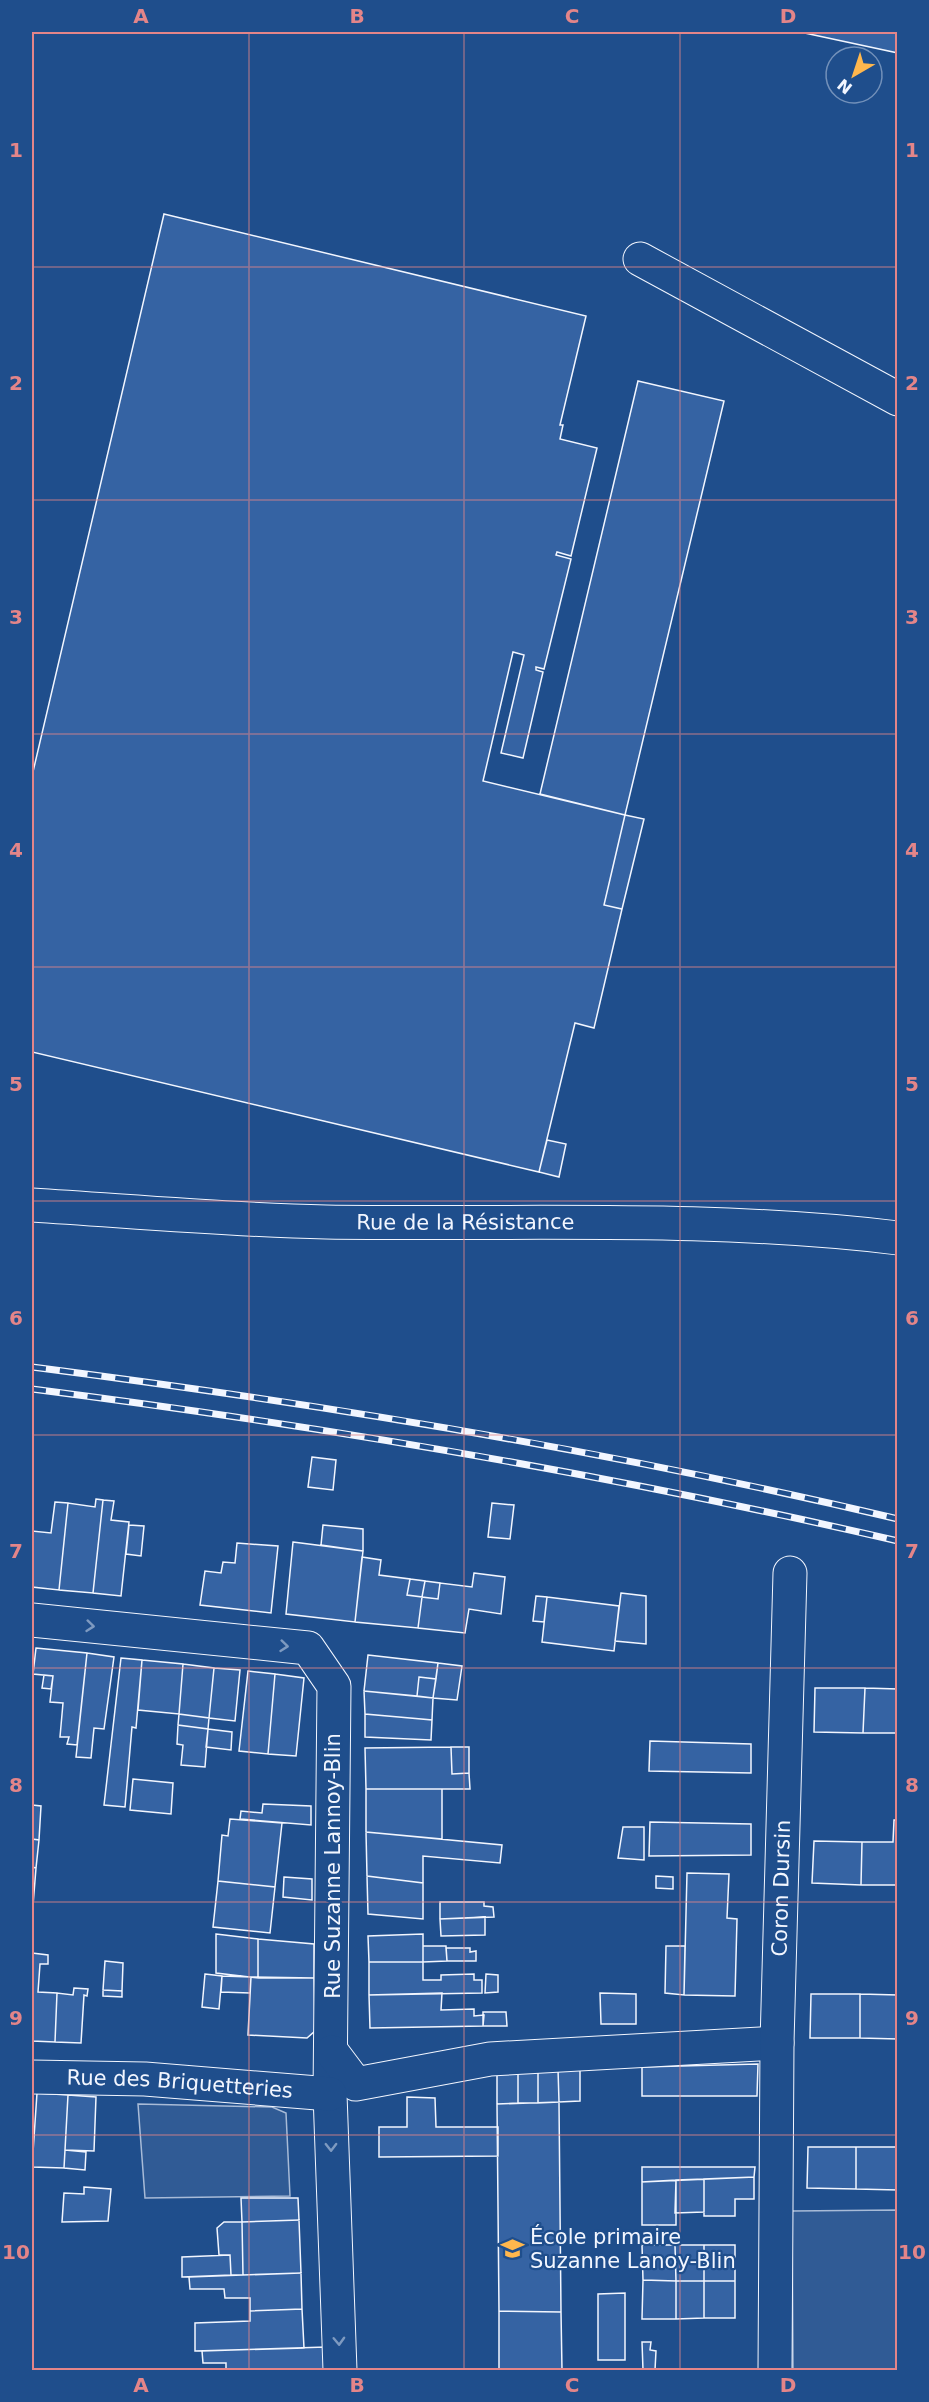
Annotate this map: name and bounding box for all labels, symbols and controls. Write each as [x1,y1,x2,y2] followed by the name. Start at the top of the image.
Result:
[133,4,149,28] text: A
[349,4,365,28] text: B
[565,4,579,28] text: C
[780,4,796,28] text: D
[824,45,884,105] north arrow
[834,75,856,98] text: N
[9,138,23,162] text: 1
[905,138,919,162] text: 1
[9,371,23,395] text: 2
[905,371,919,395] text: 2
[9,605,23,629] text: 3
[905,605,919,629] text: 3
[9,838,23,862] text: 4
[905,838,919,862] text: 4
[9,1072,23,1096] text: 5
[905,1072,919,1096] text: 5
[356,1210,575,1235] street label: Rue de la Résistance
[9,1306,23,1330] text: 6
[905,1306,919,1330] text: 6
[9,1539,23,1563] text: 7
[905,1539,919,1563] text: 7
[85,1619,94,1631] one-way arrow
[279,1639,288,1652] one-way arrow
[321,1733,345,1999] street label: Rue Suzanne Lannoy-Blin
[9,1773,23,1797] text: 8
[905,1773,919,1797] text: 8
[767,1819,795,1957] street label: Coron Dursin
[9,2006,23,2030] text: 9
[905,2006,919,2030] text: 9
[66,2066,294,2103] street label: Rue des Briquetteries
[325,2142,337,2151] one-way arrow
[530,2224,736,2273] place label: École primaire Suzanne Lanoy-Blin
[499,2236,525,2262] school or university icon: École primaire Suzanne Lanoy-Blin
[2,2240,30,2264] text: 10
[898,2240,926,2264] text: 10
[332,2337,345,2346] one-way arrow
[133,2373,149,2397] text: A
[349,2373,365,2397] text: B
[565,2373,579,2397] text: C
[780,2373,796,2397] text: D

